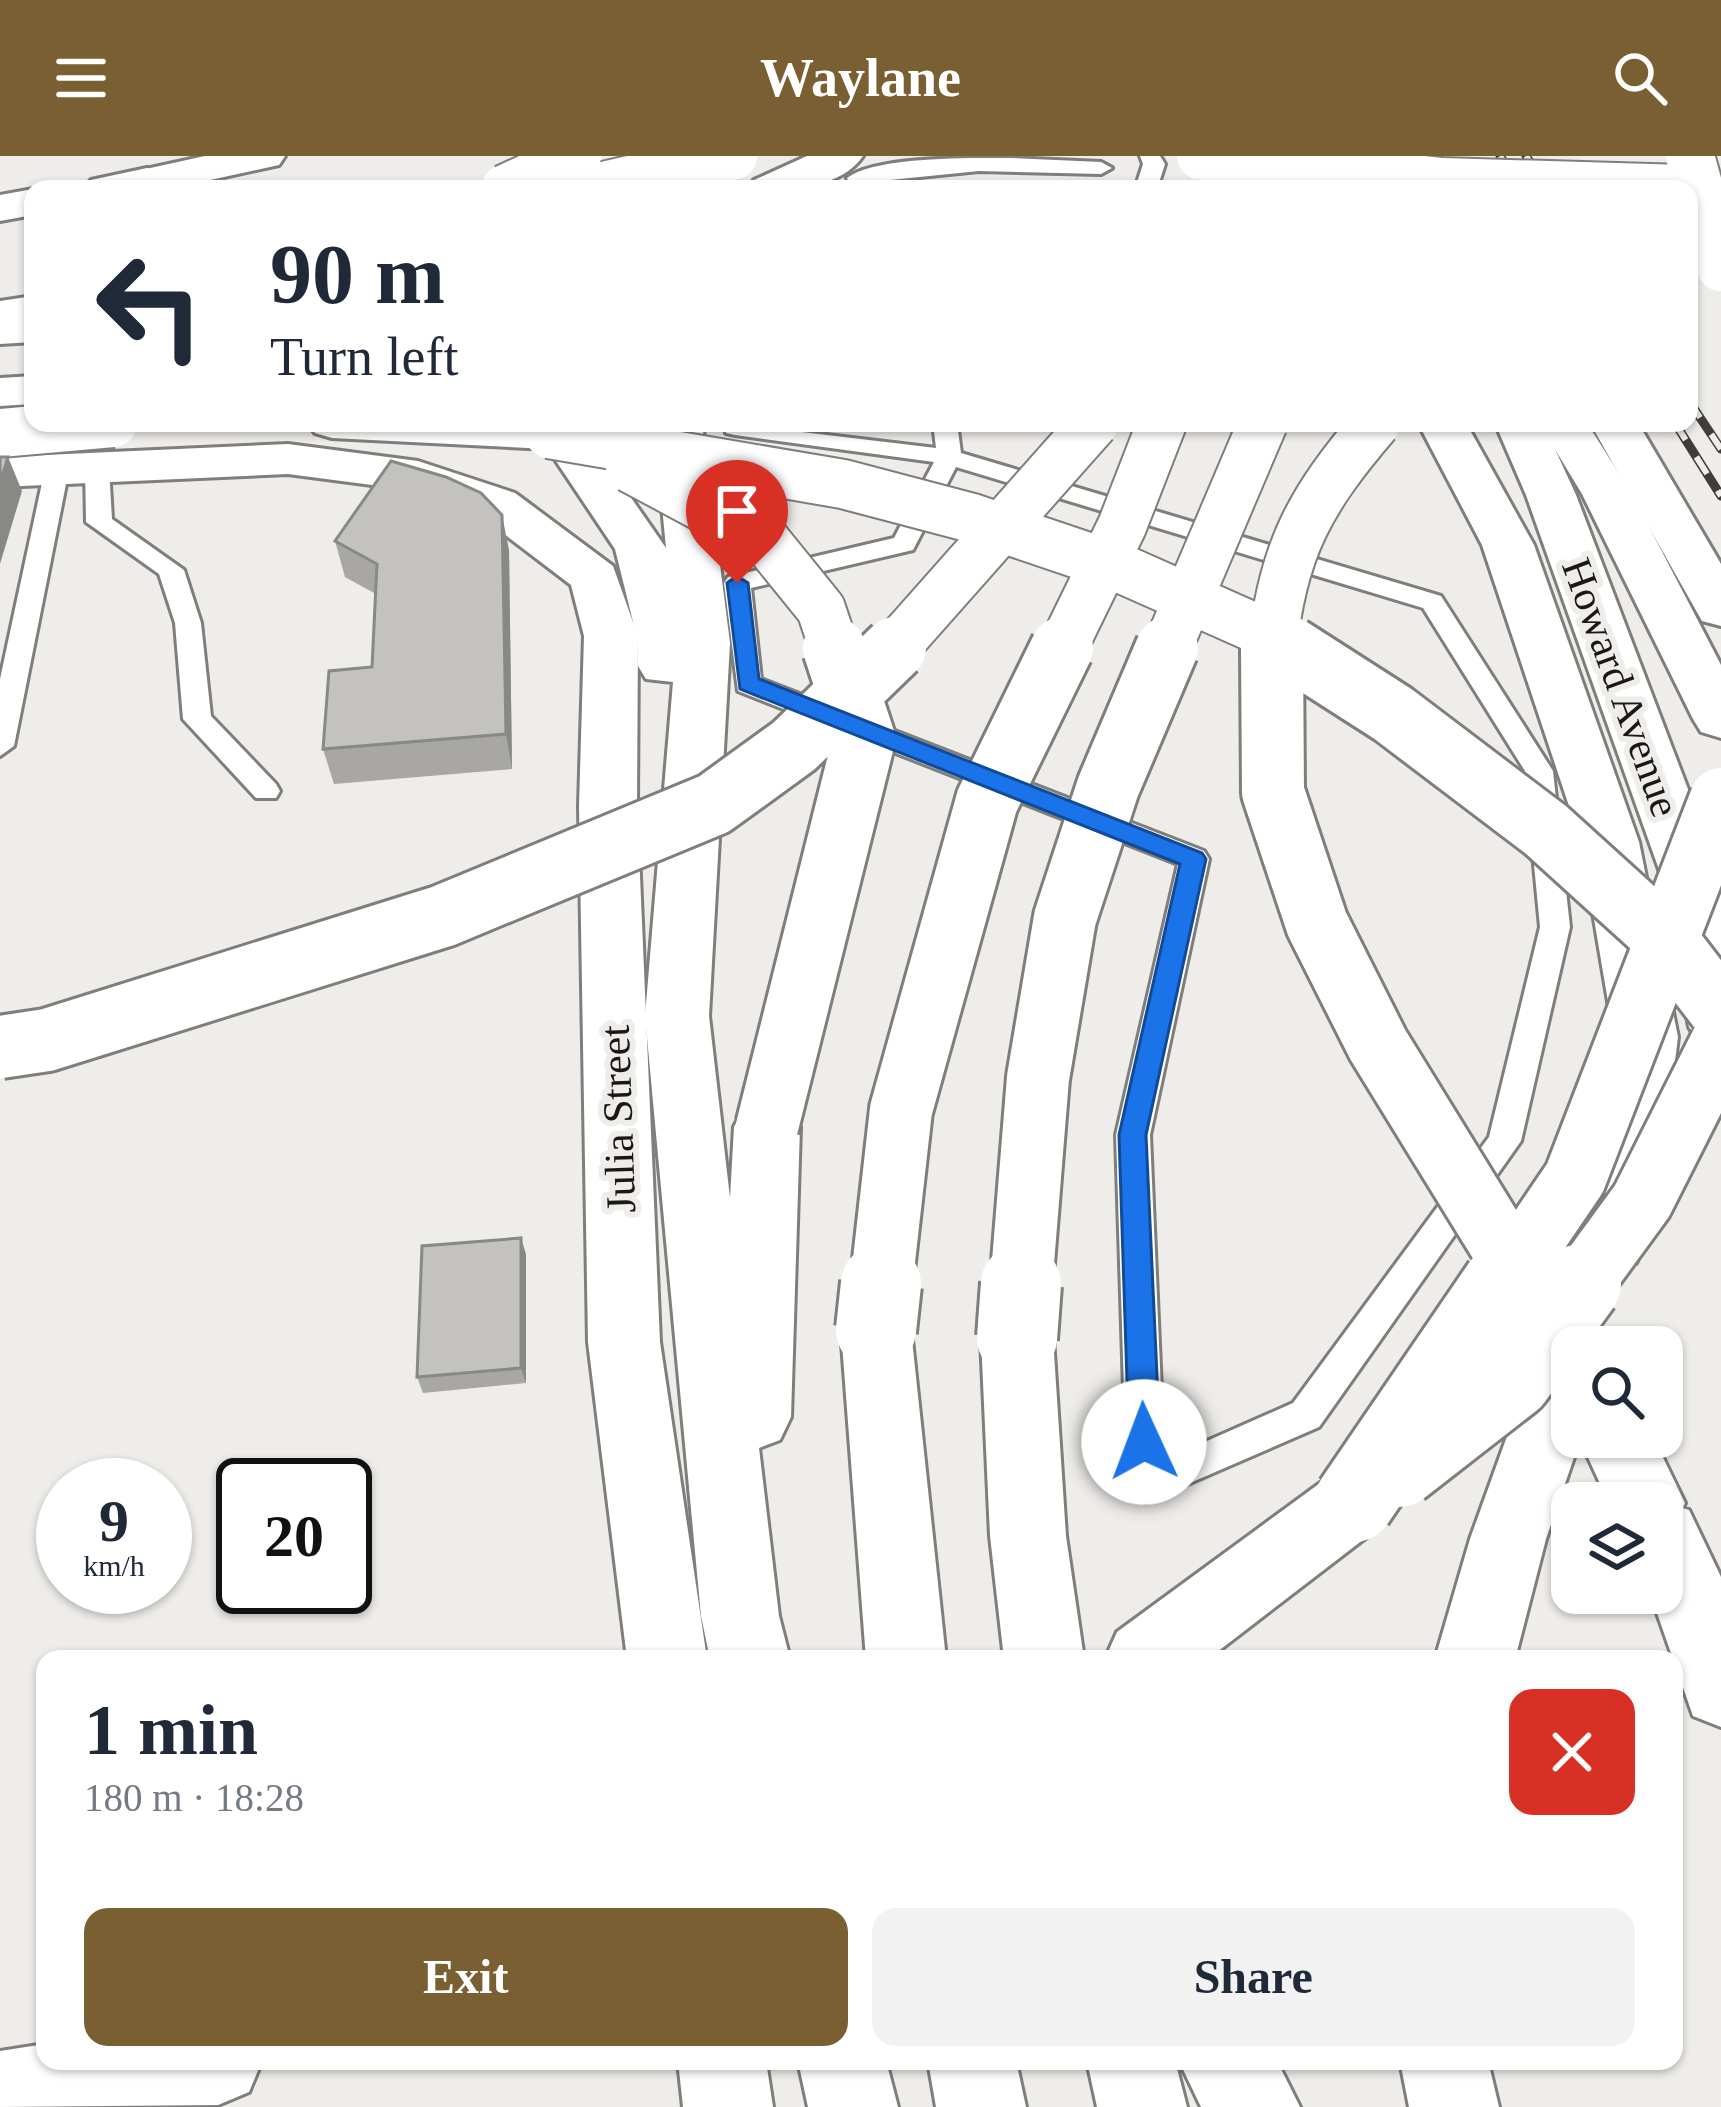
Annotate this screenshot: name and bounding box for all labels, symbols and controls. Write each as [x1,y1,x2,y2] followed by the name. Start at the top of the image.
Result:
[48,45,114,111] icon: menu
[1607,45,1673,111] icon: search
[760,48,961,108] text: Waylane
[72,228,228,384] icon: left
[270,228,445,321] text: 90 m
[270,327,459,387] text: Turn left
[686,460,788,583] pin
[704,478,770,544] icon: arrive
[1553,552,1689,823] street label: Howard Avenue
[592,1024,644,1214] street label: Julia Street
[1551,1326,1683,1614] map controls
[1551,1326,1683,1458] button: search
[1081,1379,1207,1505] position arrow
[216,1458,372,1614] speed limit sign: 20
[1551,1482,1683,1614] button: layers
[99,1488,129,1554] text: 9
[83,1549,145,1582] text: km/h
[1509,1689,1635,1815] button: close
[84,1690,258,1770] text: 1 min
[84,1776,304,1819] text: 180 m · 18:28
[84,1908,848,2046] button: Exit
[872,1908,1635,2046] button: Share

